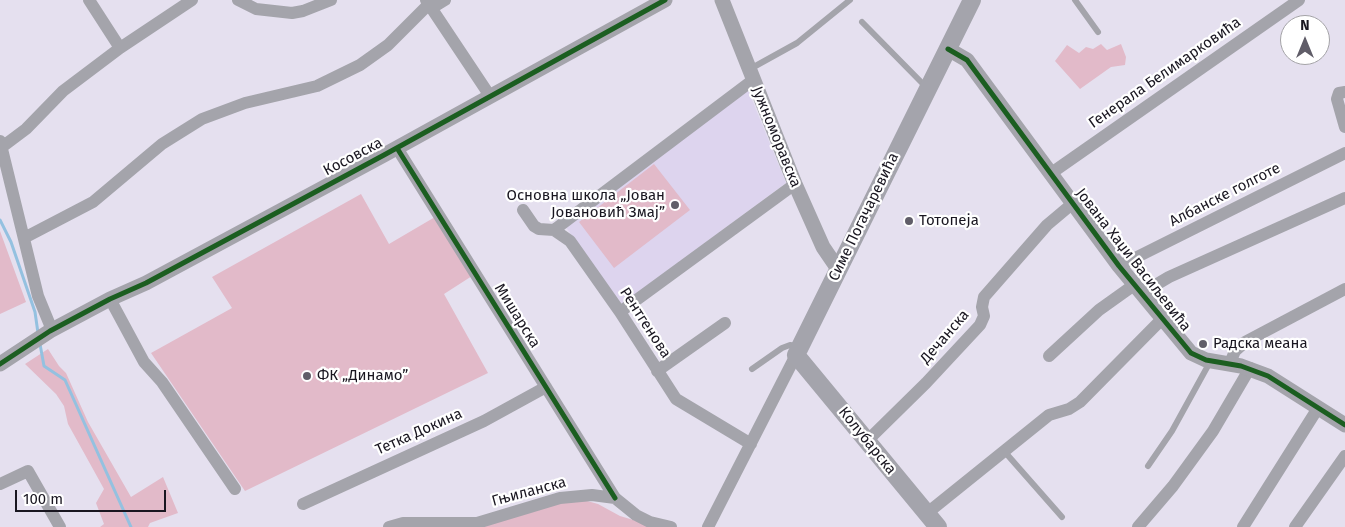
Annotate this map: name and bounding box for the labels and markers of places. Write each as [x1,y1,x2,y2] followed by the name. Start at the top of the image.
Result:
[507,187,665,222] place label: Основна школа „Јован Јовановић Змај”
[669,199,681,211] marker: Основна школа „Јован Јовановић Змај”
[919,212,979,230] place label: Тотопеја
[903,215,915,227] marker: Тотопеја
[1213,335,1308,353] place label: Радска меана
[1197,338,1209,350] marker: Радска меана
[317,367,408,385] place label: ФК „Динамо”
[301,370,313,382] marker: ФК „Динамо”

